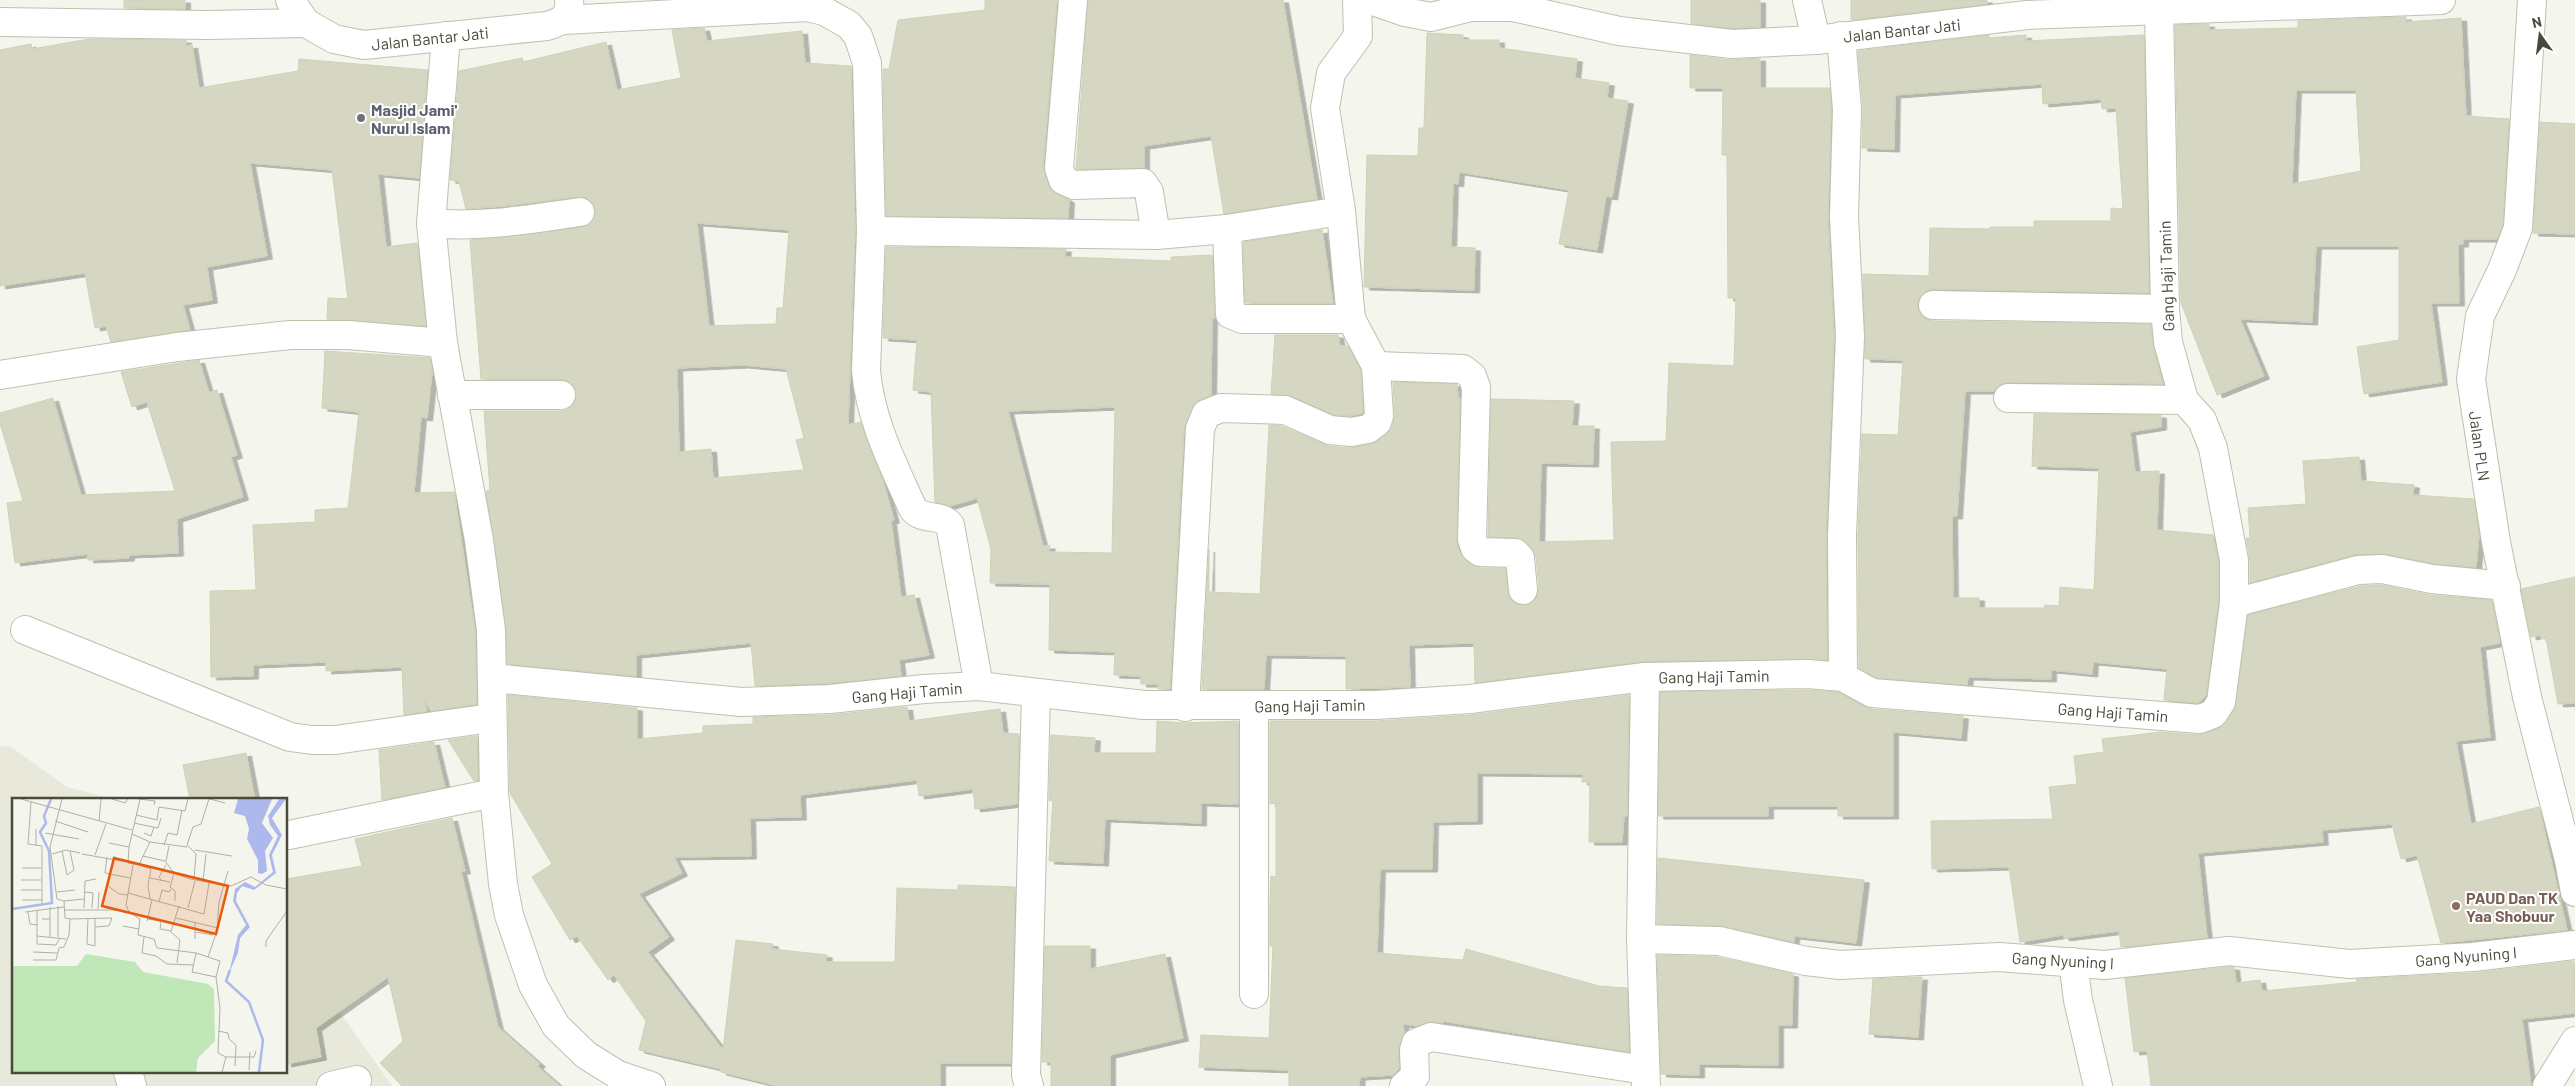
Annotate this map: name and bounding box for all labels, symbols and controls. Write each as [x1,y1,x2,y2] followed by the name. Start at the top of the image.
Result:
[2515,10,2565,60] north arrow
[2530,13,2543,31] text: N
[1842,14,1962,46] street label: Jalan Bantar Jati
[370,22,490,54] street label: Jalan Bantar Jati
[371,100,458,137] place label: Masjid Jami' Nurul Islam
[355,112,367,124] marker: Masjid Jami' Nurul Islam
[2155,220,2177,332] street label: Gang Haji Tamin
[2466,410,2494,482] street label: Jalan PLN
[1658,666,1770,686] street label: Gang Haji Tamin
[851,678,963,706] street label: Gang Haji Tamin
[1254,695,1366,715] street label: Gang Haji Tamin
[2057,699,2169,725] street label: Gang Haji Tamin
[12,798,288,1074] inset map
[2466,888,2558,925] place label: PAUD Dan TK Yaa Shobuur
[2450,900,2462,912] marker: PAUD Dan TK Yaa Shobuur
[2414,942,2518,970] street label: Gang Nyuning I
[2011,948,2115,972] street label: Gang Nyuning I

